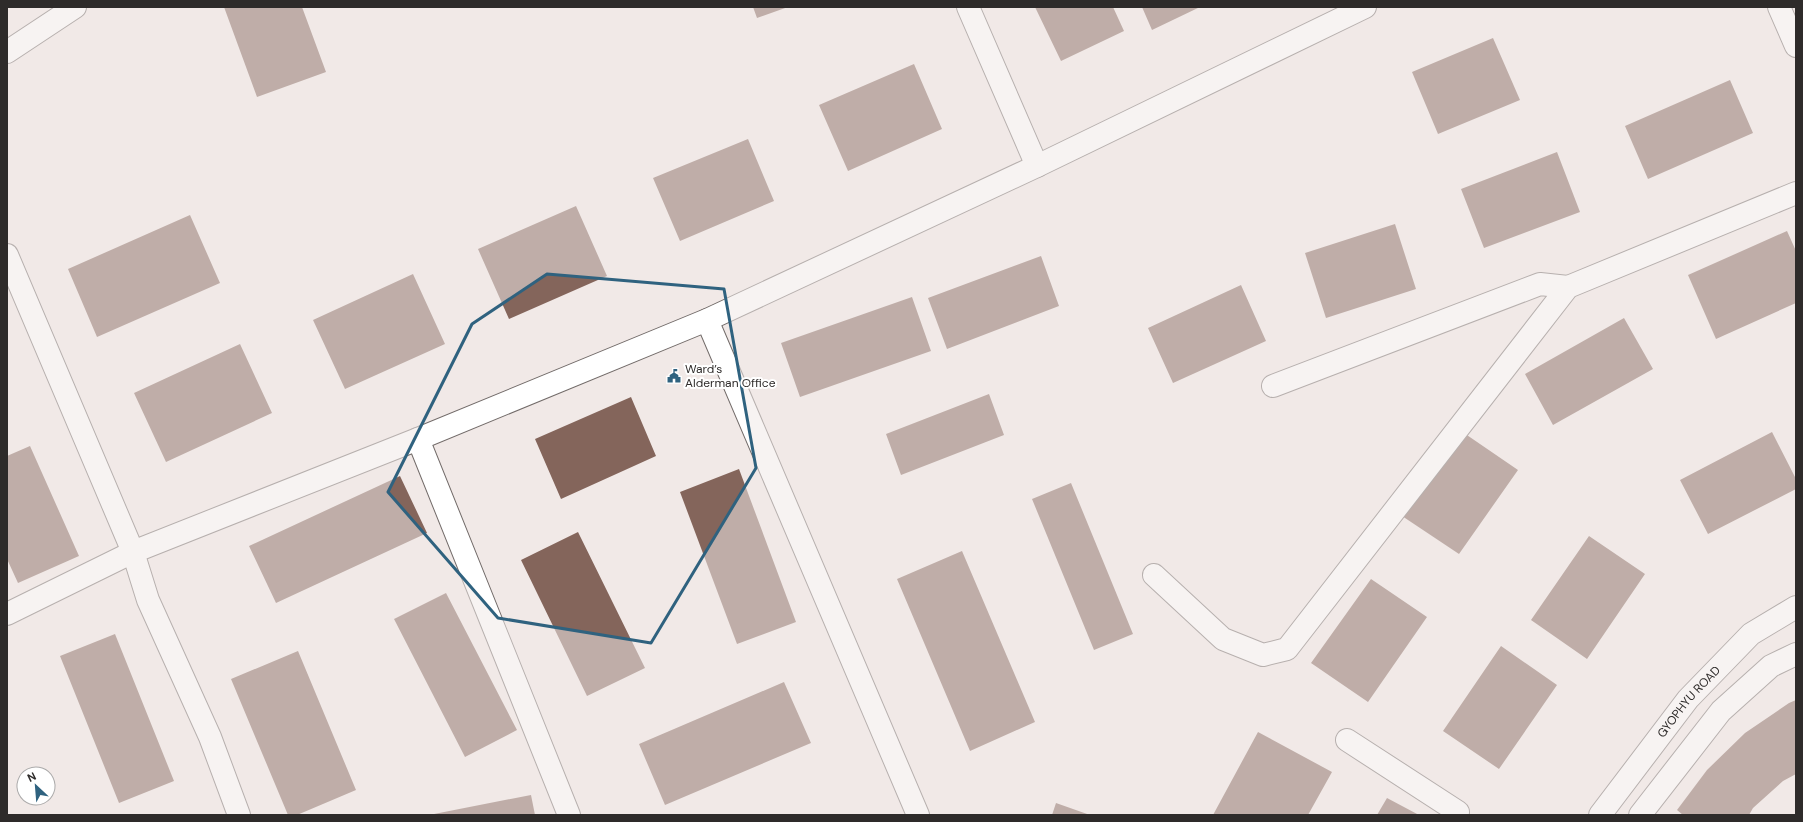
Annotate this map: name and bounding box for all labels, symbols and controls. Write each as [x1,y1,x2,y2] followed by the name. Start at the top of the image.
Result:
[685,361,776,391] place label: Ward’s Alderman Office
[666,368,682,384] public building icon: Ward’s Alderman Office
[1654,662,1724,741] street label: GYOPHYU ROAD
[16,766,56,806] north arrow
[25,769,38,785] text: N

